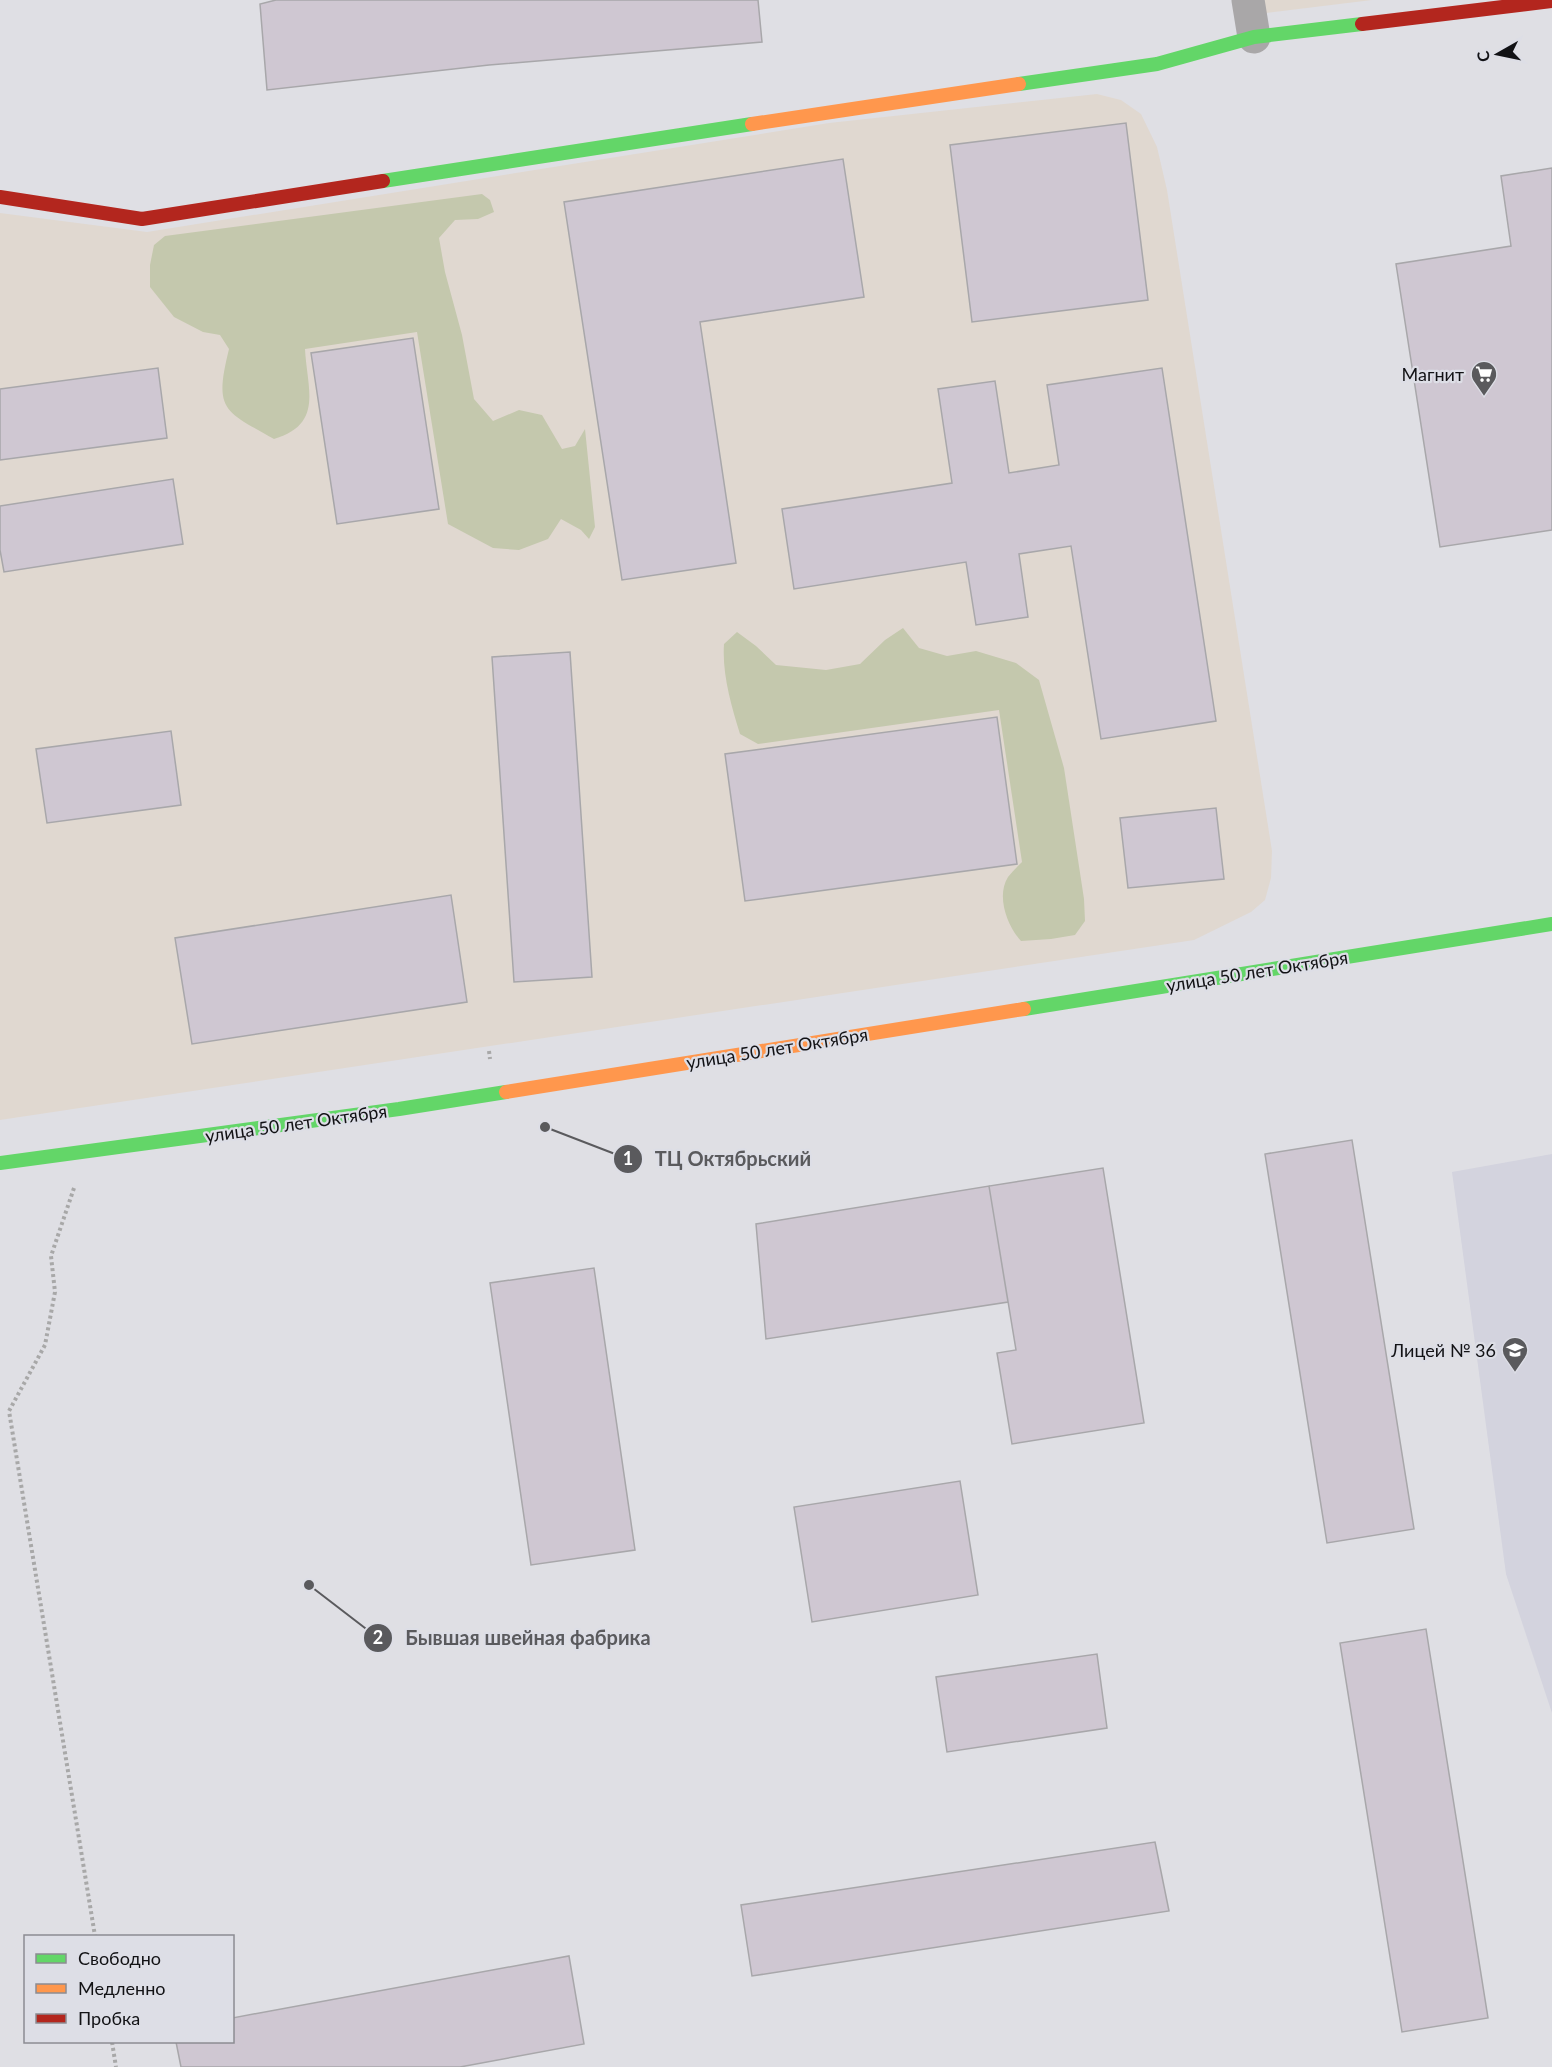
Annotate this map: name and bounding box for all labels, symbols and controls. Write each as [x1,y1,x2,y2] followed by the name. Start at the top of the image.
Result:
[1468,24,1528,84] north arrow
[1472,49,1493,63] text: С
[1469,359,1499,397] supermarket icon: Магнит
[1402,363,1464,385] place label: Магнит
[1165,946,1349,996] street label: улица 50 лет Октября
[685,1023,869,1073] street label: улица 50 лет Октября
[204,1099,388,1147] street label: улица 50 лет Октября
[613,1140,823,1178] callout: ТЦ Октябрьский
[655,1146,811,1170] text: ТЦ Октябрьский
[623,1147,633,1169] text: 1
[1500,1335,1530,1373] school or university icon: Лицей № 36
[1390,1339,1496,1361] place label: Лицей № 36
[363,1619,663,1657] callout: Бывшая швейная фабрика
[405,1625,651,1649] text: Бывшая швейная фабрика
[373,1626,383,1648] text: 2
[24,1935,234,2043] legend
[78,1947,161,1969] text: Свободно
[78,1977,166,1999] text: Медленно
[78,2007,140,2029] text: Пробка

